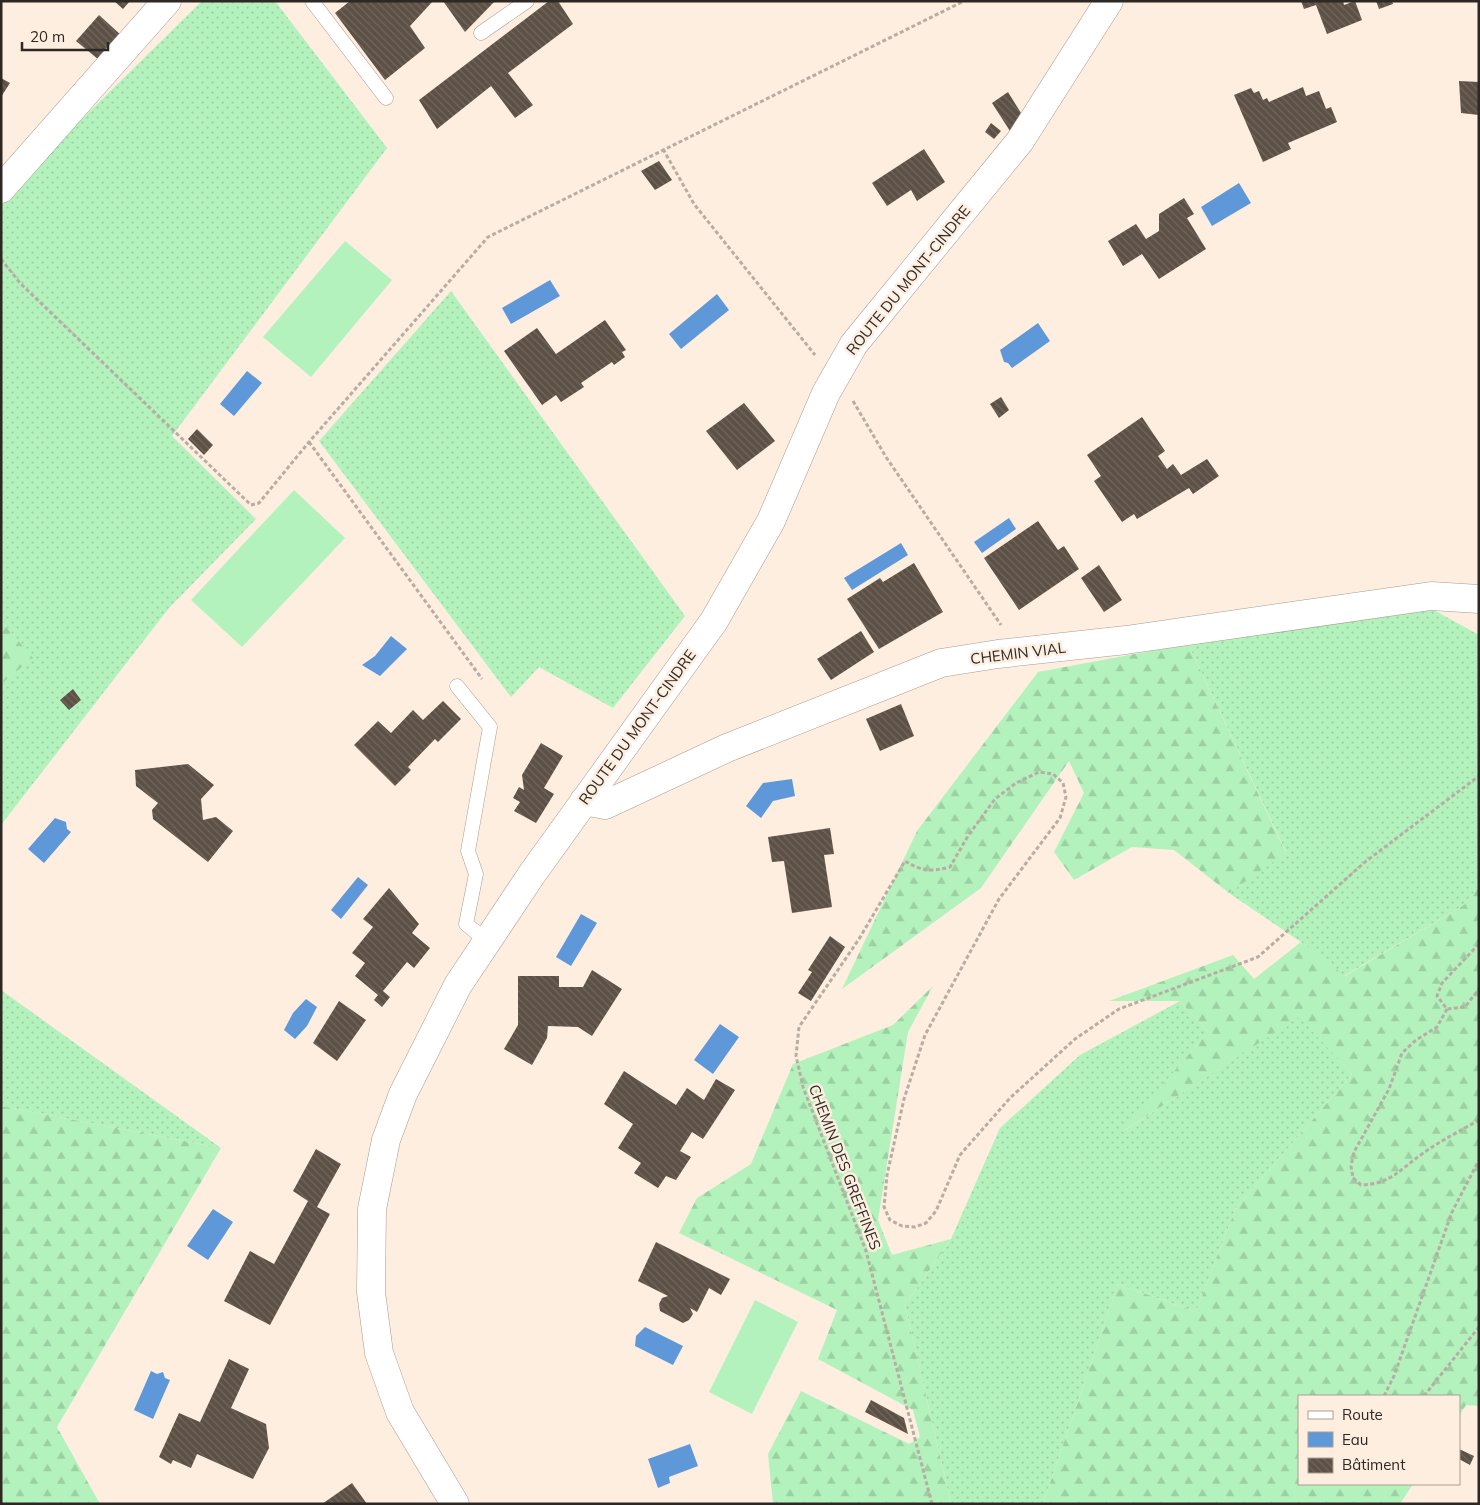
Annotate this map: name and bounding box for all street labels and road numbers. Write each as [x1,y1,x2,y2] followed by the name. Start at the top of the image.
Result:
[842,201,974,359] street label: ROUTE DU MONT-CINDRE
[969,638,1067,668] street label: CHEMIN VIAL
[574,646,700,808] street label: ROUTE DU MONT-CINDRE
[805,1082,885,1252] street label: CHEMIN DES GREFFINES

